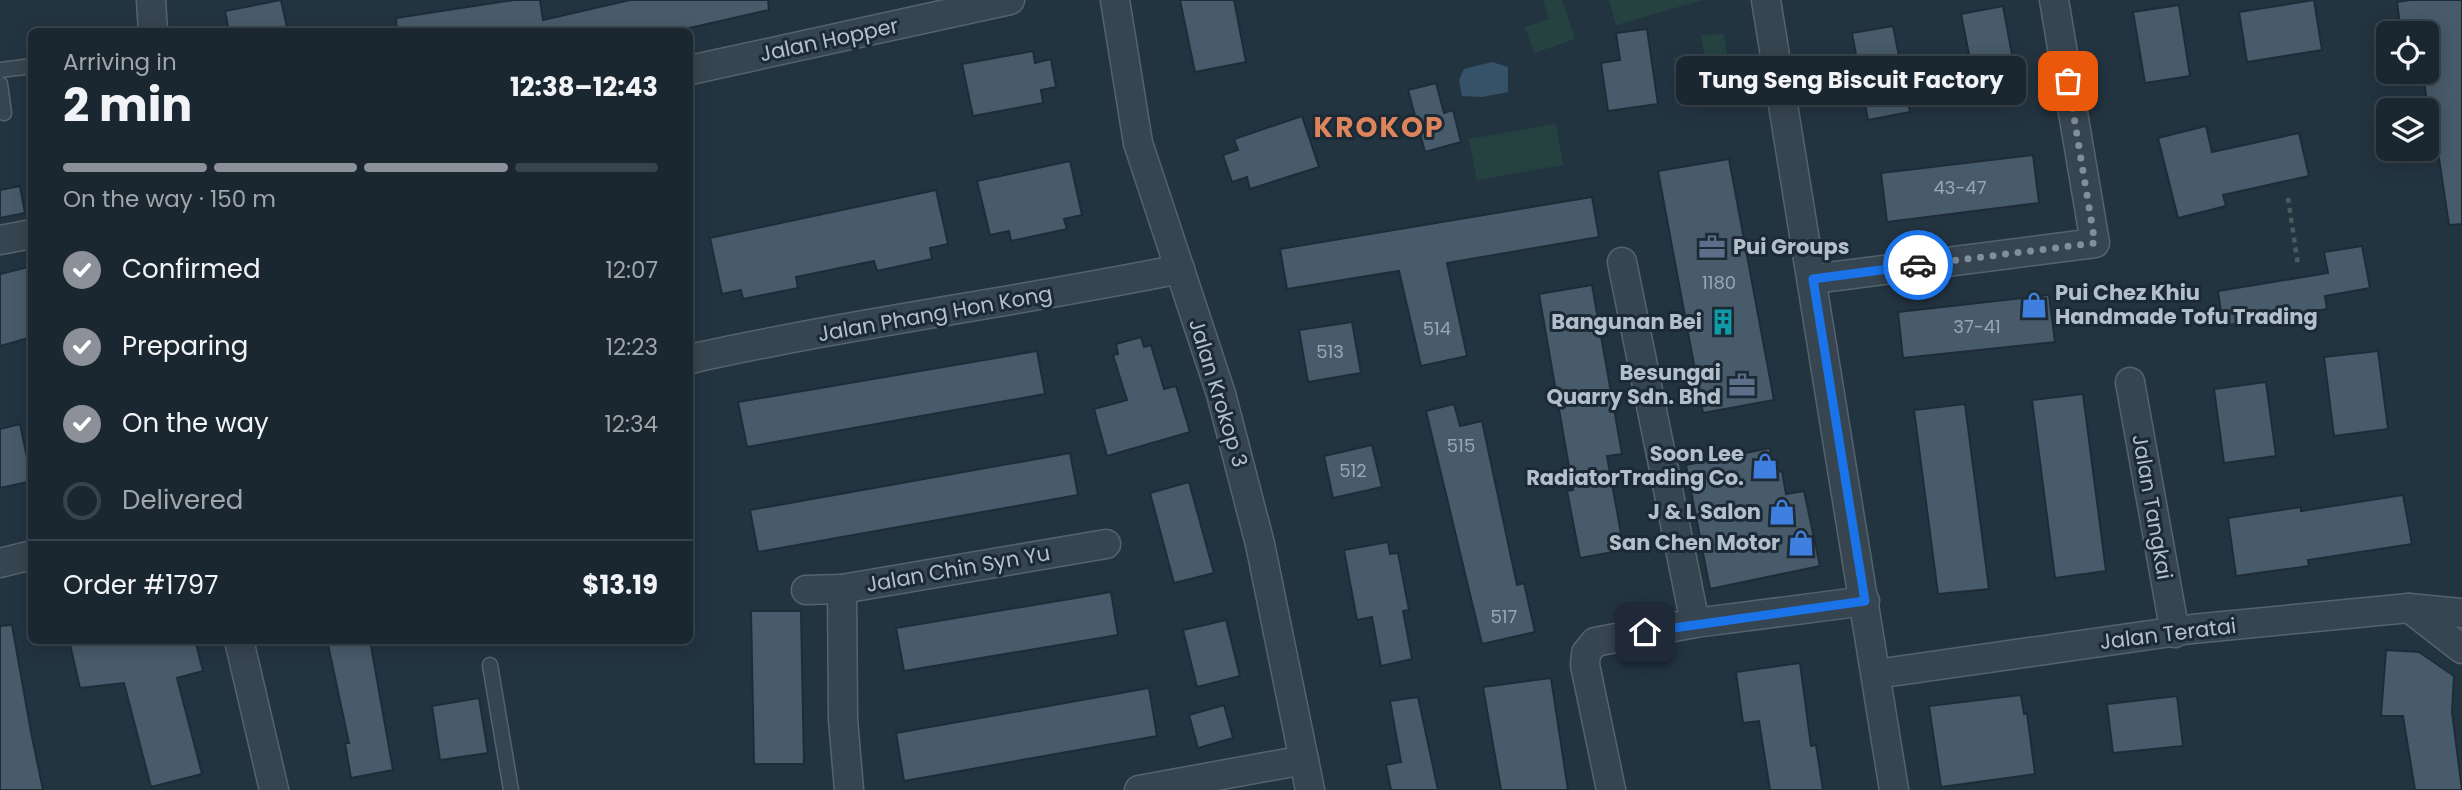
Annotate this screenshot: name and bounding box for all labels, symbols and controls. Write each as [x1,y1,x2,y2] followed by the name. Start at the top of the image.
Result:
[757,11,901,68] street label: Jalan Hopper
[2376,21,2439,161] map controls
[2376,21,2439,84] button: locate
[63,46,177,78] text: Arriving in
[2038,51,2098,111] pin
[1676,56,2026,106] callout: Tung Seng Biscuit Factory
[2049,62,2087,100] icon: bag
[1698,64,2004,96] text: Tung Seng Biscuit Factory
[510,69,658,105] text: 12:38–12:43
[63,73,192,137] text: 2 min
[2376,98,2439,161] button: layers
[1314,108,1444,147] district label: KROKOP
[1934,175,1987,200] house number: 43-47
[63,183,276,215] text: On the way · 150 m
[1883,230,1953,300] courier
[1697,232,1727,262] office icon: Pui Groups
[1733,232,1849,261] place label: Pui Groups
[1899,246,1937,284] icon: car
[63,251,101,289] icon: check
[122,251,260,287] text: Confirmed
[606,254,658,286] text: 12:07
[1702,270,1736,295] house number: 1180
[2055,278,2318,331] place label: Pui Chez Khiu Handmade Tofu Trading
[815,279,1054,348] street label: Jalan Phang Hon Kong
[2019,290,2049,320] shop icon: Pui Chez Khiu Handmade Tofu Trading
[1551,307,1702,336] place label: Bangunan Bei
[1708,307,1738,337] building icon: Bangunan Bei
[1953,314,2001,339] house number: 37-41
[1182,315,1255,471] street label: Jalan Krokop 3
[1423,316,1451,341] house number: 514
[63,328,101,366] icon: check
[122,328,248,364] text: Preparing
[606,331,658,363] text: 12:23
[1316,339,1344,364] house number: 513
[1546,358,1721,411] place label: Besungai Quarry Sdn. Bhd
[1727,370,1757,400] office icon: Besungai Quarry Sdn. Bhd
[63,405,101,443] icon: check
[122,405,269,441] text: On the way
[605,408,658,440] text: 12:34
[2125,432,2180,582] street label: Jalan Tangkai
[1447,433,1475,458] house number: 515
[1526,439,1744,492] place label: Soon Lee RadiatorTrading Co.
[1750,451,1780,481] shop icon: Soon Lee RadiatorTrading Co.
[1339,458,1367,483] house number: 512
[122,482,243,518] text: Delivered
[1648,497,1761,526] place label: J & L Salon
[1767,497,1797,527] shop icon: J & L Salon
[1609,528,1780,557] place label: San Chen Motor
[1786,528,1816,558] shop icon: San Chen Motor
[864,538,1052,599] street label: Jalan Chin Syn Yu
[63,567,218,603] text: Order #1797
[582,567,658,603] text: $13.19
[1615,602,1675,662] pin
[1491,604,1518,629] house number: 517
[2098,611,2238,656] street label: Jalan Teratai
[1626,613,1664,651] icon: home

